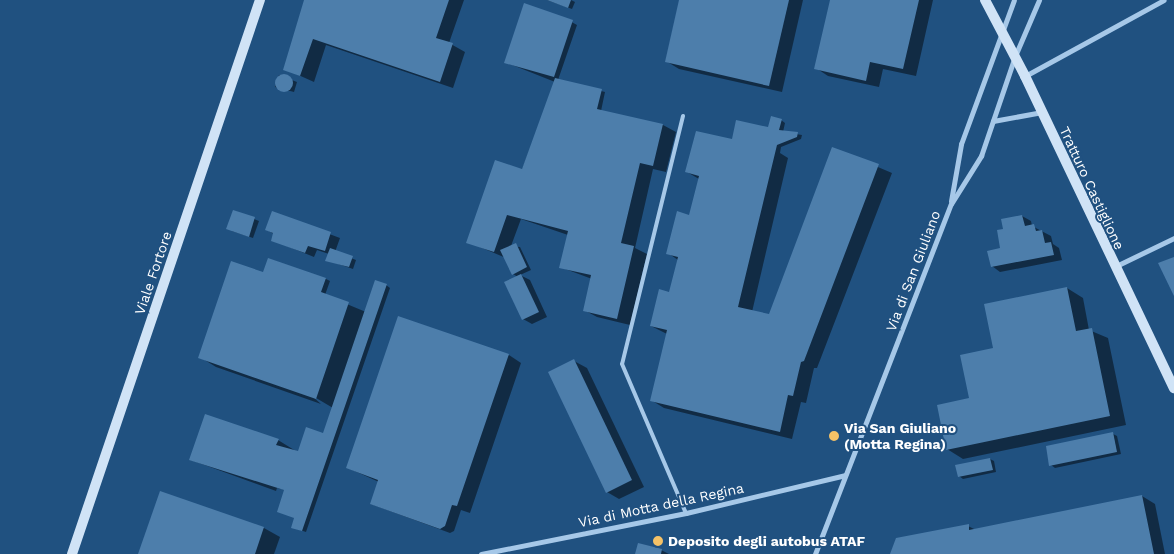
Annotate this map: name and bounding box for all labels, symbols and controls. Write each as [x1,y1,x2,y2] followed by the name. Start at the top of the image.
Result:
[1056,124,1128,252] street label: Tratturo Castiglione
[882,208,944,334] street label: Via di San Giuliano
[131,229,175,317] street label: Viale Fortore
[844,420,956,452] place label: Via San Giuliano (Motta Regina)
[828,430,840,442] marker: Via San Giuliano (Motta Regina)
[576,479,746,531] street label: Via di Motta della Regina
[668,533,865,549] place label: Deposito degli autobus ATAF
[652,535,664,547] marker: Deposito degli autobus ATAF

